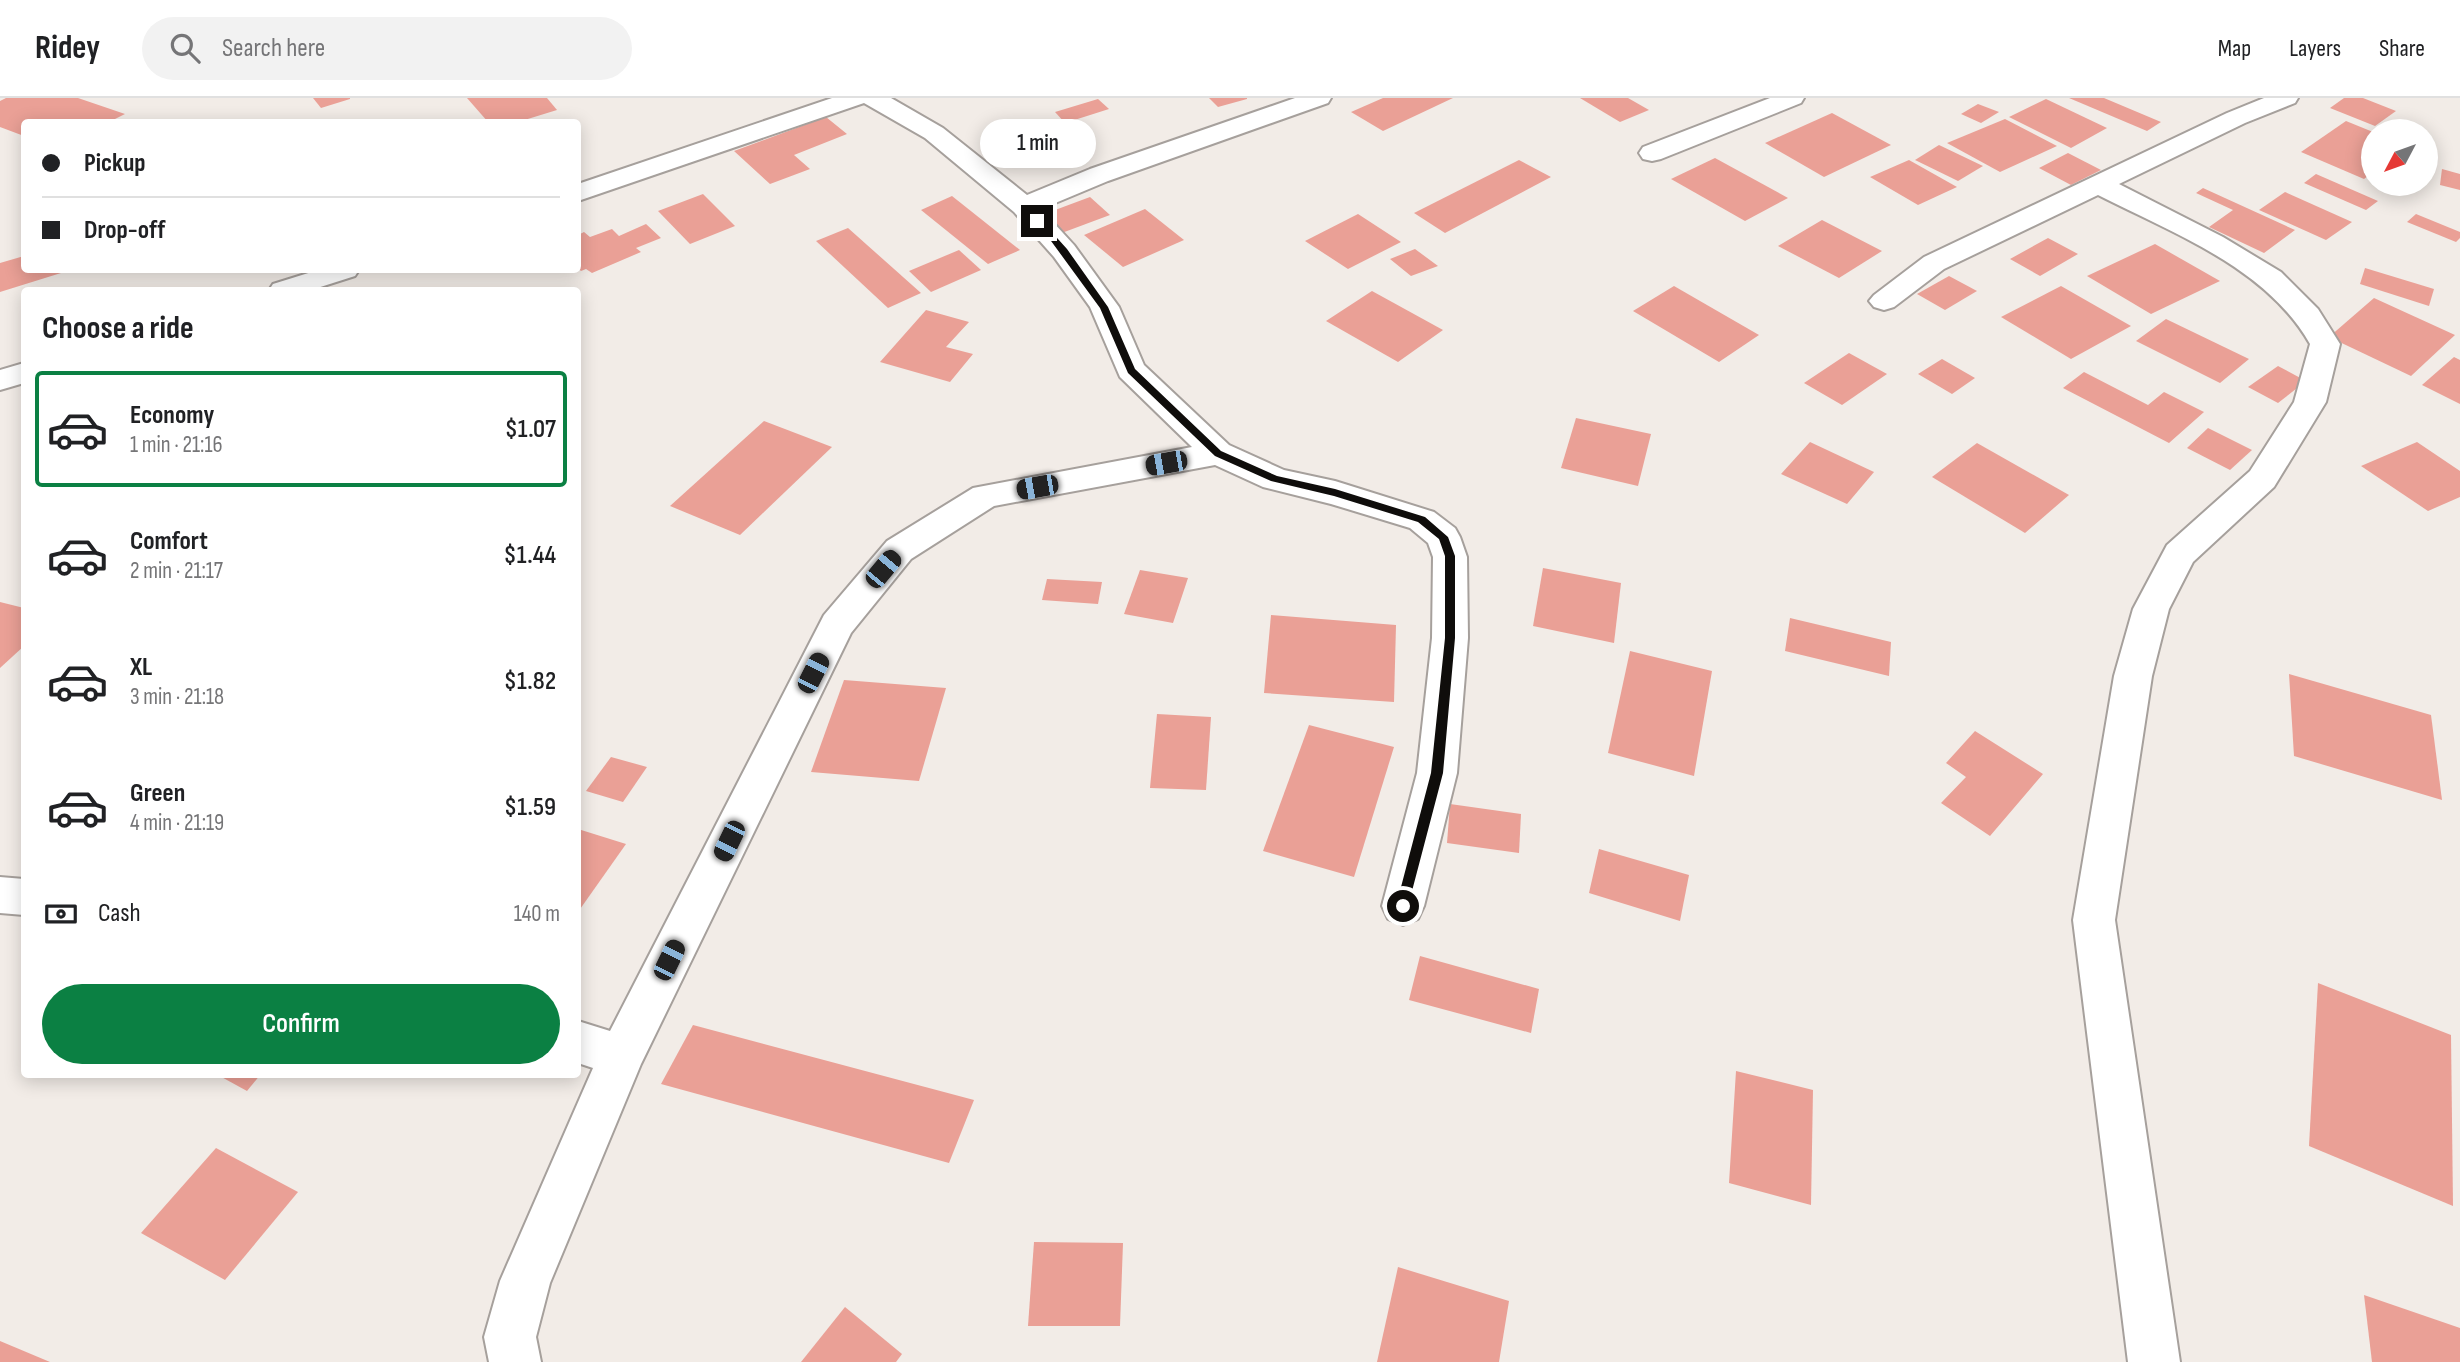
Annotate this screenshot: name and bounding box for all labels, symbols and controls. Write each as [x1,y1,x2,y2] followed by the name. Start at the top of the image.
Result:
[142,17,632,80] search box
[35,28,100,68] text: Ridey
[166,29,204,67] icon: search
[222,33,325,64] text: Search here
[2218,34,2251,63] text: Map
[2289,34,2341,63] text: Layers
[2379,34,2425,63] text: Share
[2361,119,2438,196] north arrow
[2361,119,2438,196] map controls
[979,120,1095,169] callout: 1 min
[1017,129,1059,157] text: 1 min
[84,148,146,179] text: Pickup
[1021,205,1053,237] route end
[84,215,165,246] text: Drop-off
[42,309,194,348] text: Choose a ride
[46,398,109,461] icon: car
[130,400,214,431] text: Economy
[505,414,556,445] text: $1.07
[130,431,223,459] text: 1 min · 21:16
[1144,449,1189,477] car
[1015,473,1060,501] car
[46,524,109,587] icon: car
[130,526,208,557] text: Comfort
[504,540,556,571] text: $1.44
[862,546,905,592] car
[130,557,223,585] text: 2 min · 21:17
[46,650,109,713] icon: car
[795,650,832,696] car
[130,652,152,683] text: XL
[504,666,556,697] text: $1.82
[130,683,224,711] text: 3 min · 21:18
[46,776,109,839] icon: car
[130,778,185,809] text: Green
[504,792,556,823] text: $1.59
[130,809,224,837] text: 4 min · 21:19
[711,818,748,864] car
[1387,890,1419,922] route start
[42,895,80,933] icon: cash
[98,898,141,929] text: Cash
[514,900,560,928] text: 140 m
[651,937,688,983] car
[42,984,560,1064] button: Confirm

